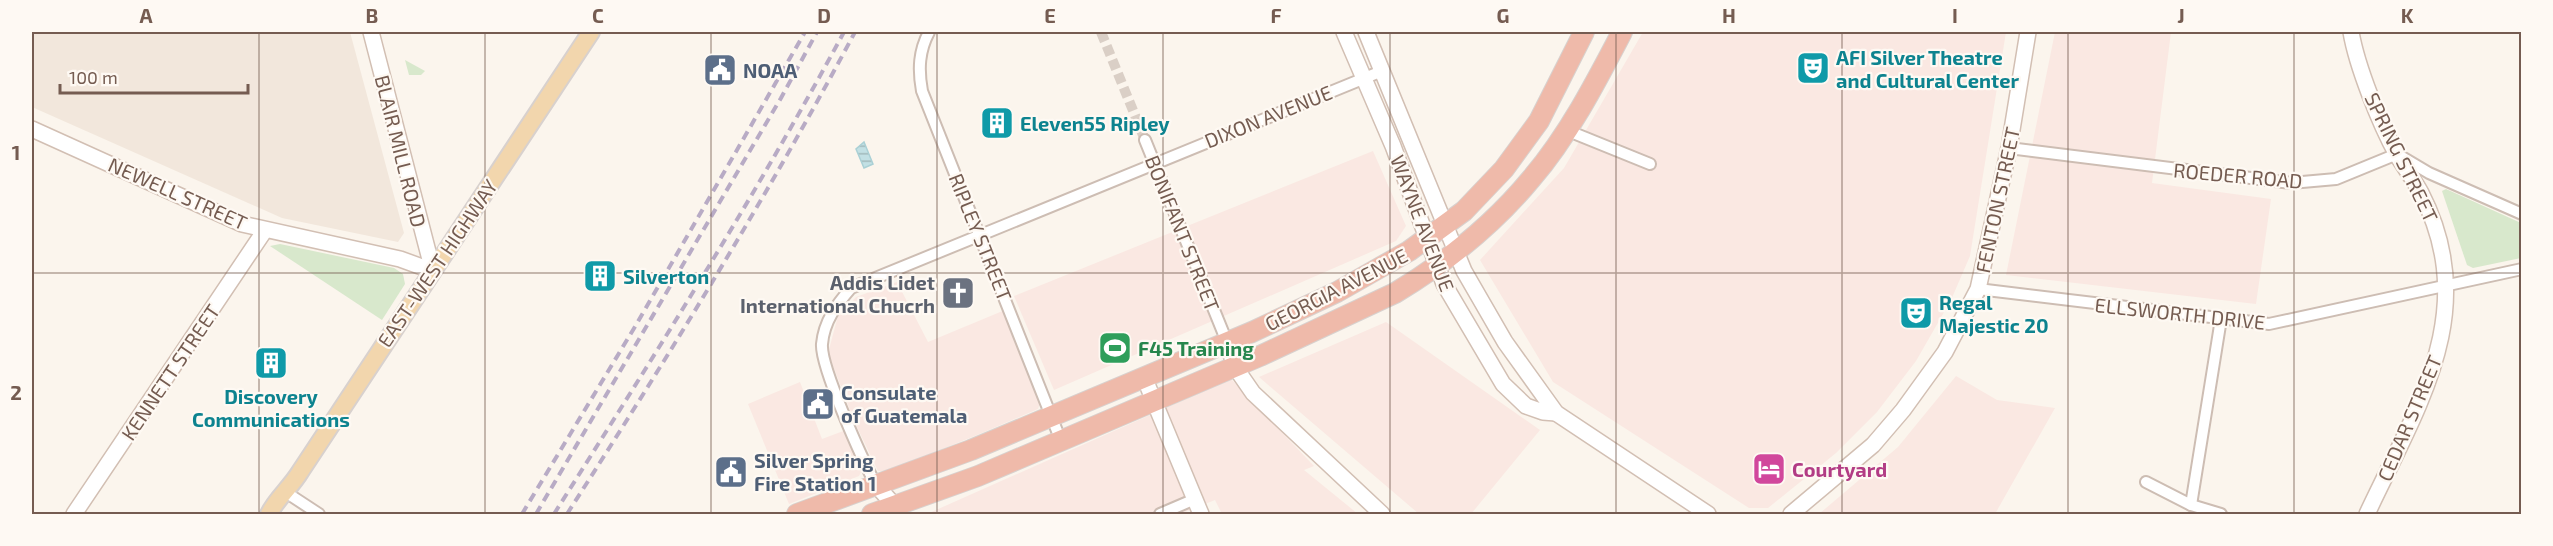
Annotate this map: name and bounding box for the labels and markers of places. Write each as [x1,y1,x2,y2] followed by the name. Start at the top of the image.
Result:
[1836,45,2020,92] place label: AFI Silver Theatre and Cultural Center
[1795,50,1831,86] theatre icon: AFI Silver Theatre and Cultural Center
[702,52,738,88] public building icon: NOAA
[743,58,798,82] place label: NOAA
[979,105,1015,141] building icon: Eleven55 Ripley
[1020,111,1170,136] place label: Eleven55 Ripley
[582,258,618,294] building icon: Silverton
[623,264,709,288] place label: Silverton
[740,270,935,317] place label: Addis Lidet International Chucrh
[940,275,976,311] church icon: Addis Lidet International Chucrh
[1939,290,2049,337] place label: Regal Majestic 20
[1898,295,1934,331] theatre icon: Regal Majestic 20
[1097,330,1133,366] sports icon: F45 Training
[1138,336,1254,360] place label: F45 Training
[253,345,289,381] building icon: Discovery Communications
[841,380,967,427] place label: Consulate of Guatemala
[192,384,350,431] place label: Discovery Communications
[800,386,836,422] public building icon: Consulate of Guatemala
[754,448,876,495] place label: Silver Spring Fire Station 1
[1751,451,1787,487] hotel icon: Courtyard
[713,454,749,490] public building icon: Silver Spring Fire Station 1
[1792,457,1887,482] place label: Courtyard

